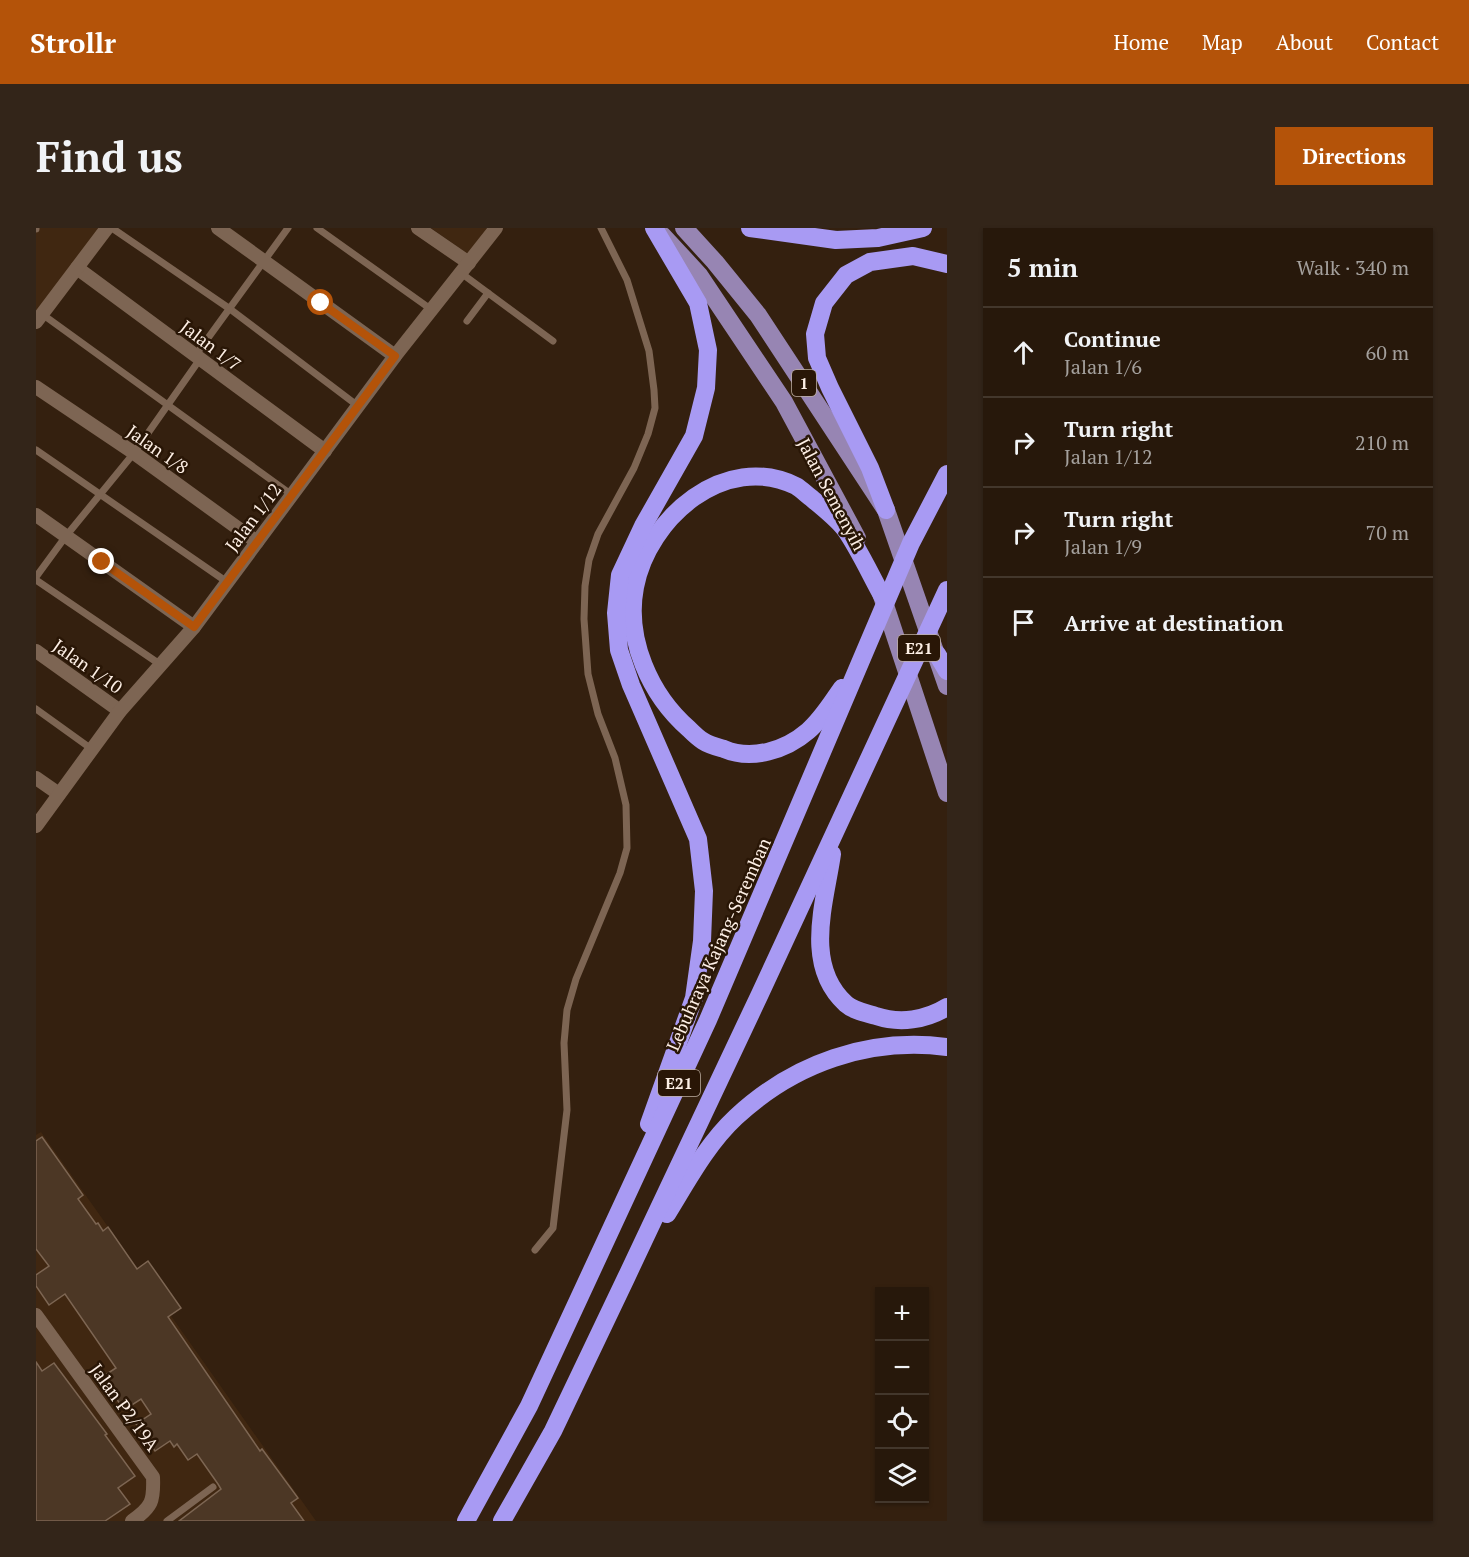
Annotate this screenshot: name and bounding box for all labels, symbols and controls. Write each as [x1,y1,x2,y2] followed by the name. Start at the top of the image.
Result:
[30,24,116,61] text: Strollr
[1113,28,1169,56] text: Home
[1202,28,1243,56] text: Map
[1276,28,1333,56] text: About
[1366,28,1439,56] text: Contact
[1275,127,1433,185] button: Directions
[36,128,183,184] text: Find us
[1007,250,1078,284] text: 5 min
[1297,254,1409,281] text: Walk · 340 m
[307,289,333,315] route start
[176,314,246,376] street label: Jalan 1/7
[1064,324,1161,353] text: Continue
[1007,336,1040,369] icon: ahead
[1366,339,1409,366] text: 60 m
[1064,353,1142,380] text: Jalan 1/6
[792,370,816,396] road number: 1
[1064,414,1173,443] text: Turn right
[122,419,194,479] street label: Jalan 1/8
[1007,426,1040,459] icon: right
[1355,429,1409,456] text: 210 m
[792,434,872,555] street label: Jalan Semenyih
[1064,443,1153,470] text: Jalan 1/12
[219,478,287,556] street label: Jalan 1/12
[1064,504,1173,533] text: Turn right
[1007,516,1040,549] icon: right
[1366,519,1409,546] text: 70 m
[1064,533,1142,560] text: Jalan 1/9
[88,548,114,574] route end
[1007,606,1040,639] icon: arrive
[1064,608,1283,637] text: Arrive at destination
[48,633,128,699] street label: Jalan 1/10
[898,635,940,661] road number: E21
[660,833,776,1054] street label: Lebuhraya Kajang-Seremban
[658,1070,700,1096] road number: E21
[875,1287,929,1503] map controls
[875,1287,929,1341] button: +
[875,1341,929,1395] button: −
[85,1358,165,1456] street label: Jalan P2/19A
[875,1395,929,1449] button: locate
[875,1449,929,1503] button: layers

